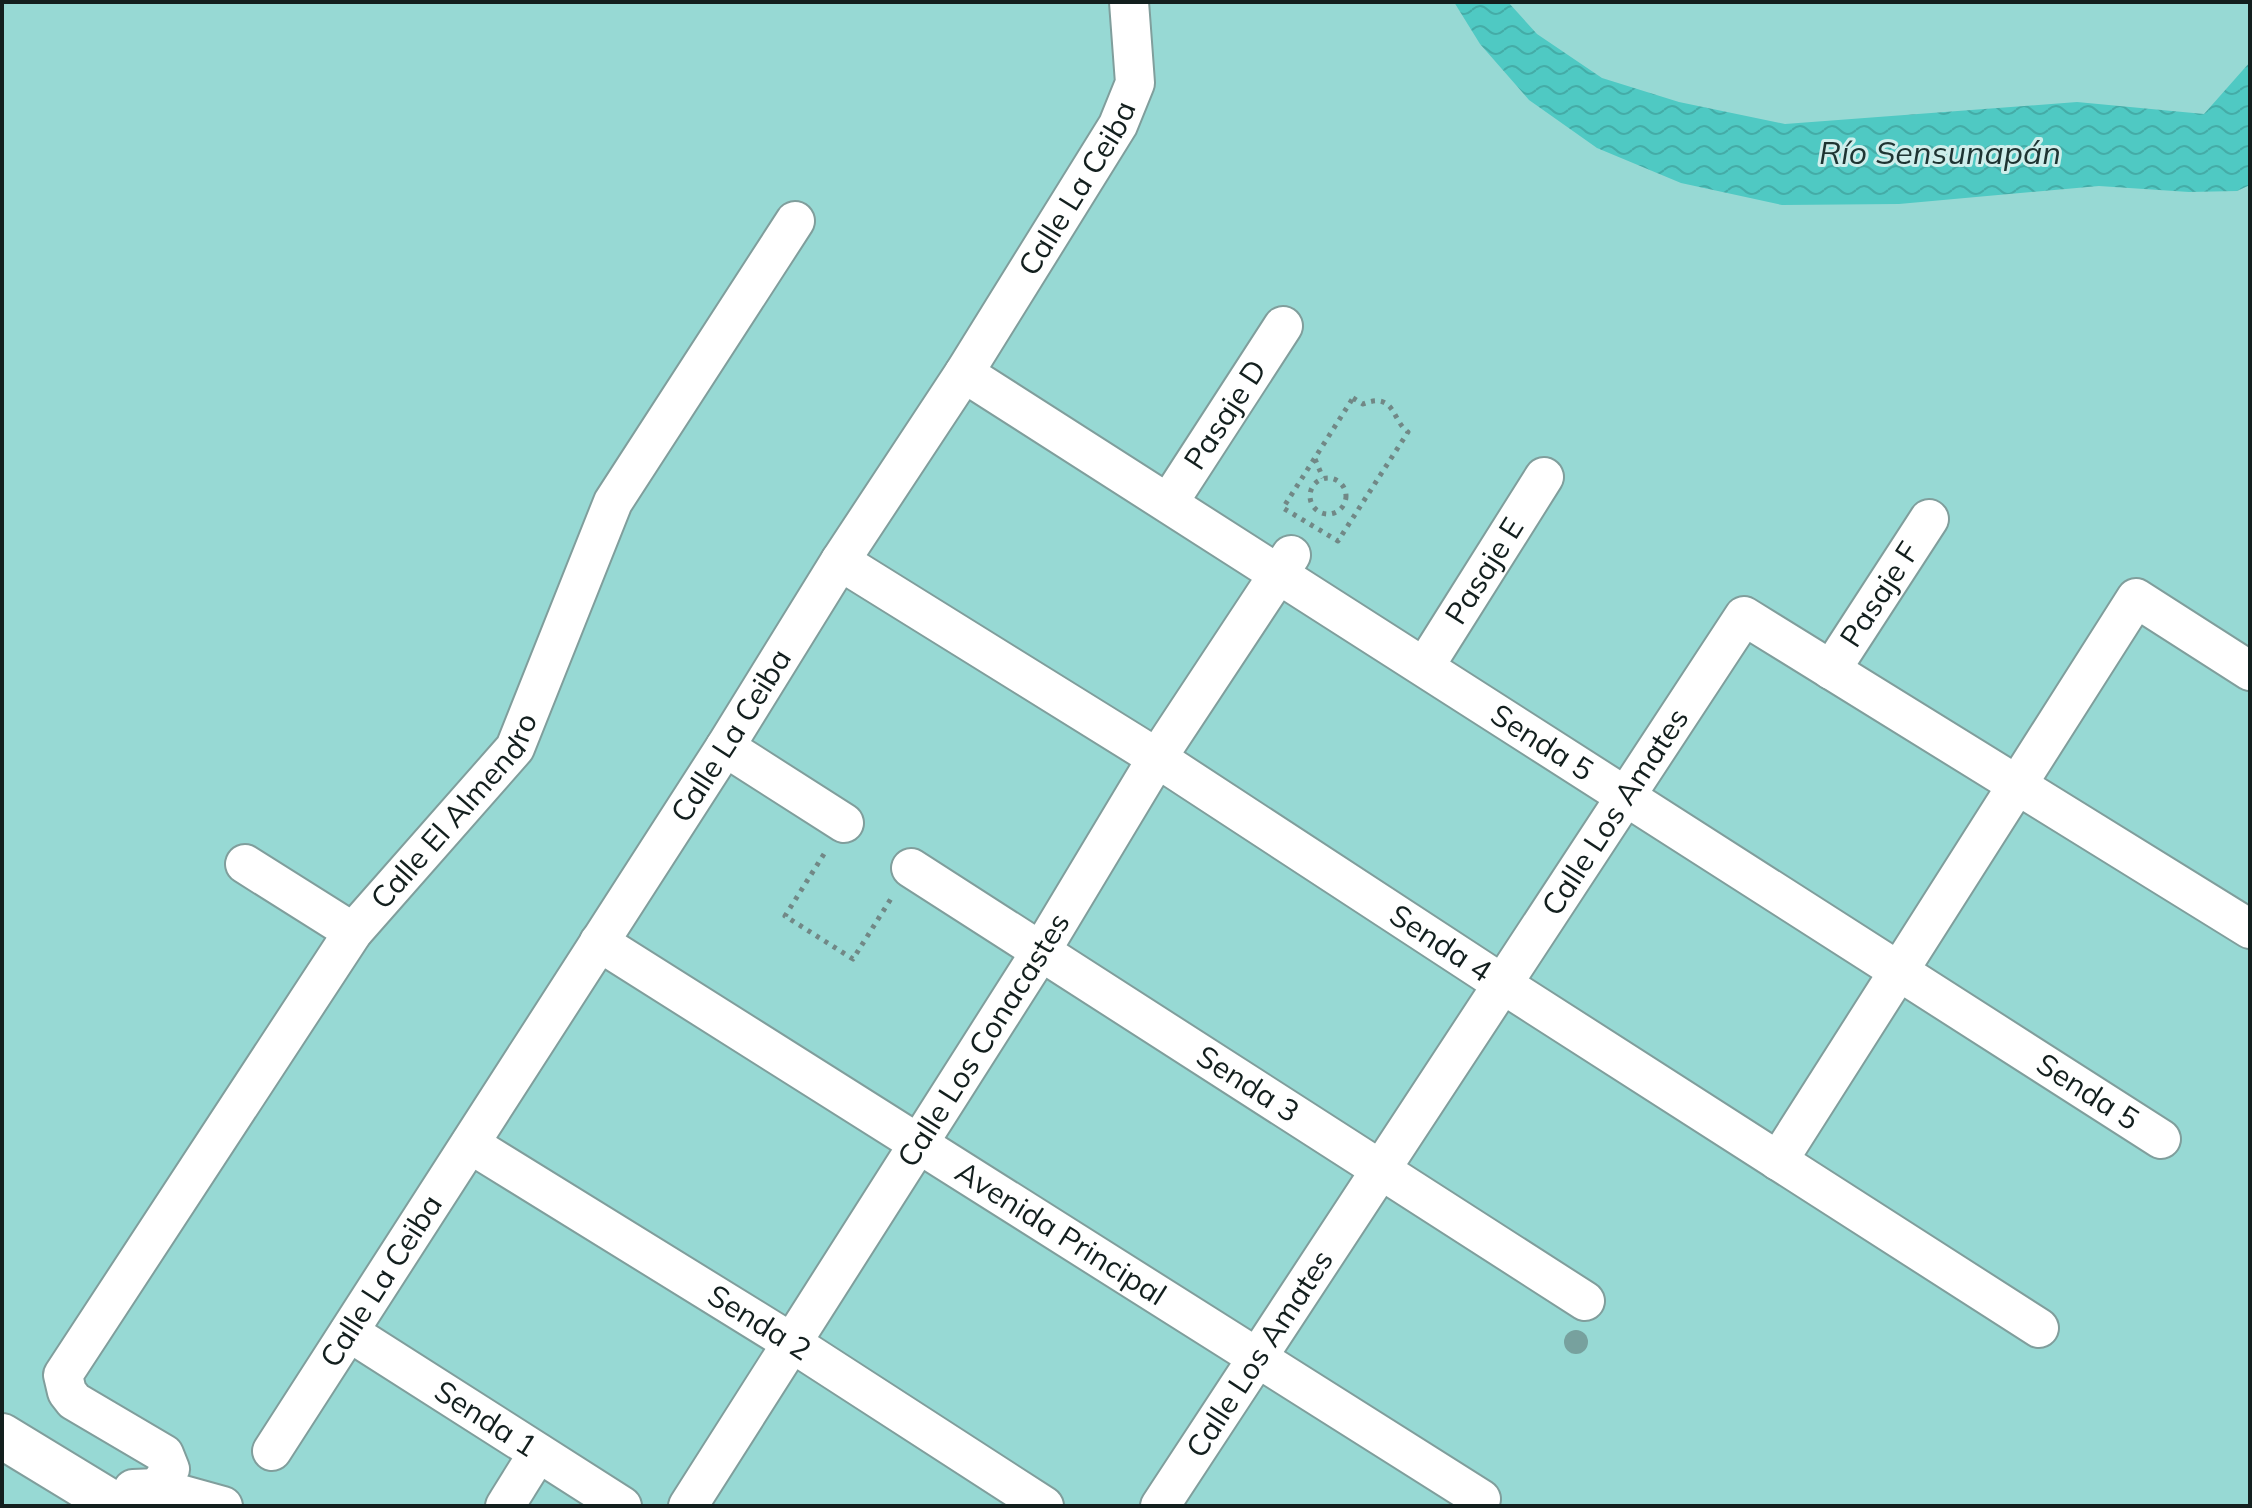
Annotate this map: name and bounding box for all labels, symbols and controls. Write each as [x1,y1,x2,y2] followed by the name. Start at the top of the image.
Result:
[1009,95,1144,282] street label: Calle La Ceiba
[1819,132,2061,172] water label: Río Sensunapán
[1175,352,1274,476] street label: Pasaje D
[1436,510,1532,631] street label: Pasaje E
[1831,534,1927,654] street label: Pasaje F
[662,642,799,829] street label: Calle La Ceiba
[1484,695,1601,789] street label: Senda 5
[1533,701,1696,922] street label: Calle Los Amates
[362,707,545,917] street label: Calle El Almendro
[1383,895,1499,990] street label: Senda 4
[889,905,1078,1174] street label: Calle Los Conacastes
[1190,1036,1307,1130] street label: Senda 3
[2030,1044,2147,1138] street label: Senda 5
[949,1152,1174,1313] street label: Avenida Principal
[311,1187,450,1374] street label: Calle La Ceiba
[1177,1242,1341,1464] street label: Calle Los Amates
[701,1276,819,1368] street label: Senda 2
[428,1371,545,1465] street label: Senda 1

